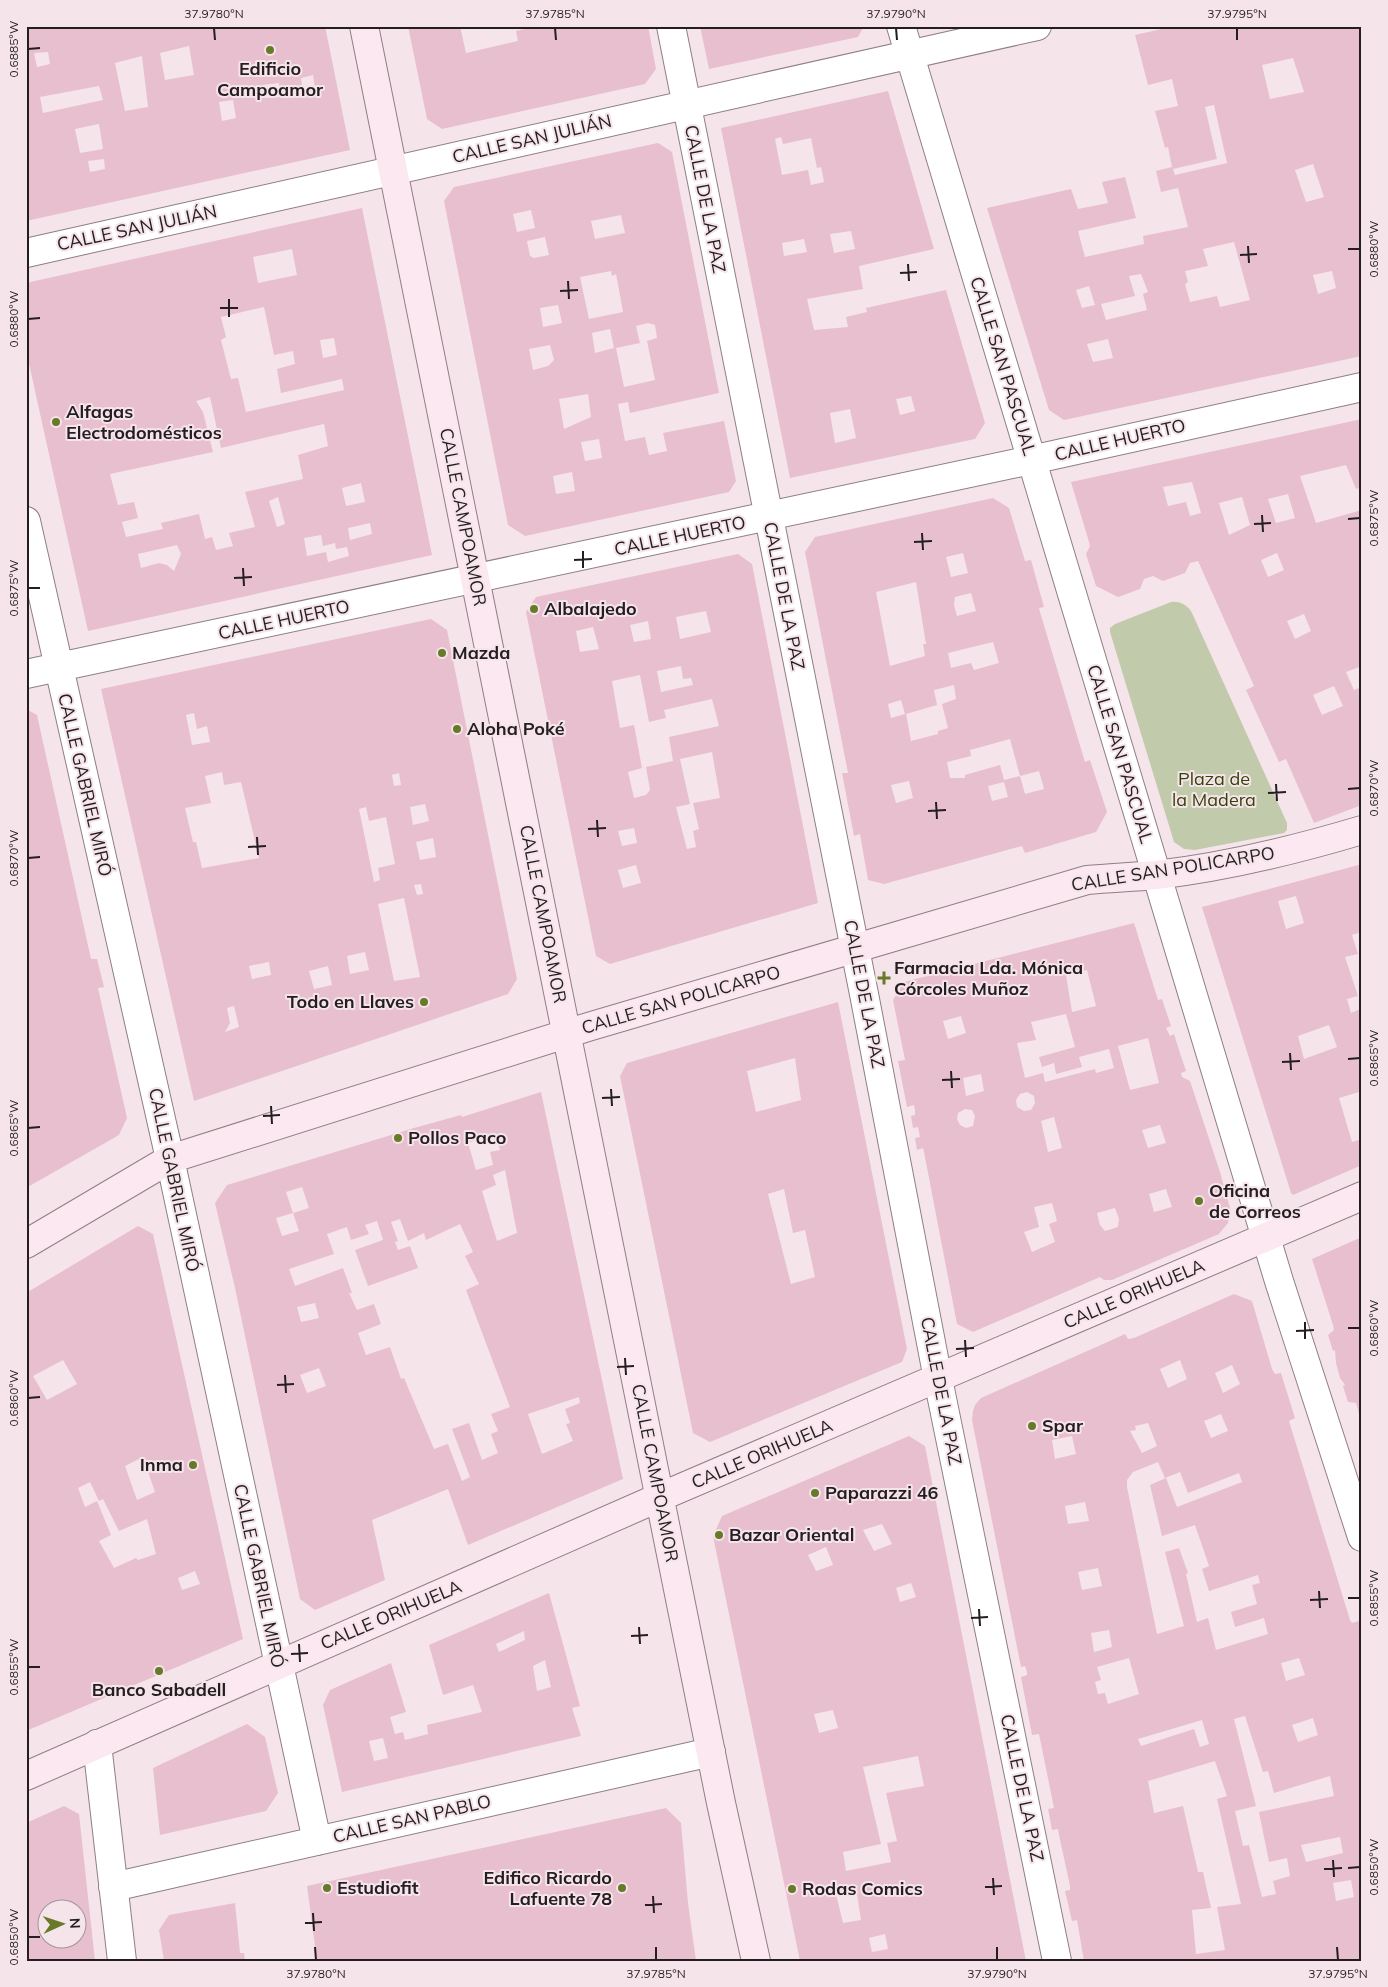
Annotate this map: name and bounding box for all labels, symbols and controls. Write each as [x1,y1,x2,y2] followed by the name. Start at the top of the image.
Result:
[184,6,244,21] text: 37.9780°N
[525,6,585,21] text: 37.9785°N
[866,6,926,21] text: 37.9790°N
[1207,6,1267,21] text: 37.9795°N
[6,21,21,77] text: 0.6885°W
[264,44,276,56] marker: Edificio Campoamor
[217,57,324,101] place label: Edificio Campoamor
[450,109,614,168] street label: CALLE SAN JULIÁN
[680,123,731,275] street label: CALLE DE LA PAZ
[55,199,219,256] street label: CALLE SAN JULIÁN
[1366,221,1381,277] text: 0.6880°W
[965,274,1042,458] street label: CALLE SAN PASCUAL
[6,291,21,347] text: 0.6880°W
[66,400,222,444] place label: Alfagas Electrodomésticos
[1052,413,1188,466] street label: CALLE HUERTO
[50,416,62,428] marker: Alfagas Electrodomésticos
[435,426,492,608] street label: CALLE CAMPOAMOR
[1366,490,1381,546] text: 0.6875°W
[612,510,748,561] street label: CALLE HUERTO
[759,520,810,672] street label: CALLE DE LA PAZ
[6,560,21,616] text: 0.6875°W
[216,594,352,645] street label: CALLE HUERTO
[544,597,637,620] place label: Albalajedo
[528,603,540,615] marker: Albalajedo
[452,641,510,664] place label: Mazda
[436,647,448,659] marker: Mazda
[1082,662,1159,846] street label: CALLE SAN PASCUAL
[53,691,118,879] street label: CALLE GABRIEL MIRÓ
[467,717,565,740] place label: Aloha Poké
[451,723,463,735] marker: Aloha Poké
[1366,760,1381,816] text: 0.6870°W
[1172,767,1256,811] park label: Plaza de la Madera
[515,823,572,1005] street label: CALLE CAMPOAMOR
[6,830,21,886] text: 0.6870°W
[1069,841,1276,896] street label: CALLE SAN POLICARPO
[839,918,890,1070] street label: CALLE DE LA PAZ
[894,956,1083,1000] place label: Farmacia Lda. Mónica Córcoles Muñoz
[579,960,783,1039] street label: CALLE SAN POLICARPO
[878,972,890,984] marker: Farmacia Lda. Mónica Córcoles Muñoz
[287,990,414,1013] place label: Todo en Llaves
[418,996,430,1008] marker: Todo en Llaves
[1366,1030,1381,1086] text: 0.6865°W
[144,1086,205,1274] street label: CALLE GABRIEL MIRÓ
[6,1100,21,1156] text: 0.6865°W
[408,1126,506,1149] place label: Pollos Paco
[392,1132,404,1144] marker: Pollos Paco
[1209,1179,1301,1223] place label: Oficina de Correos
[1193,1195,1205,1207] marker: Oficina de Correos
[1060,1253,1208,1334] street label: CALLE ORIHUELA
[1366,1300,1381,1356] text: 0.6860°W
[916,1315,967,1467] street label: CALLE DE LA PAZ
[6,1370,21,1426] text: 0.6860°W
[627,1382,684,1564] street label: CALLE CAMPOAMOR
[688,1413,836,1494] street label: CALLE ORIHUELA
[1042,1414,1084,1437] place label: Spar
[1026,1420,1038,1432] marker: Spar
[140,1453,183,1476] place label: Inma
[187,1459,199,1471] marker: Inma
[825,1481,939,1504] place label: Paparazzi 46
[229,1482,290,1670] street label: CALLE GABRIEL MIRÓ
[809,1487,821,1499] marker: Paparazzi 46
[729,1523,854,1546] place label: Bazar Oriental
[713,1529,725,1541] marker: Bazar Oriental
[1366,1570,1381,1626] text: 0.6855°W
[317,1574,465,1655] street label: CALLE ORIHUELA
[6,1639,21,1695] text: 0.6855°W
[153,1665,165,1677] marker: Banco Sabadell
[92,1678,226,1701] place label: Banco Sabadell
[996,1712,1049,1864] street label: CALLE DE LA PAZ
[331,1789,493,1848] street label: CALLE SAN PABLO
[1366,1839,1381,1895] text: 0.6850°W
[483,1866,612,1910] place label: Edifico Ricardo Lafuente 78
[337,1876,419,1899] place label: Estudiofit
[802,1877,923,1900] place label: Rodas Comics
[321,1882,333,1894] marker: Estudiofit
[616,1882,628,1894] marker: Edifico Ricardo Lafuente 78
[786,1883,798,1895] marker: Rodas Comics
[38,1900,88,1950] north arrow
[6,1909,21,1965] text: 0.6850°W
[66,1918,84,1929] text: N
[286,1966,346,1981] text: 37.9780°N
[626,1966,686,1981] text: 37.9785°N
[967,1966,1027,1981] text: 37.9790°N
[1308,1966,1368,1981] text: 37.9795°N

